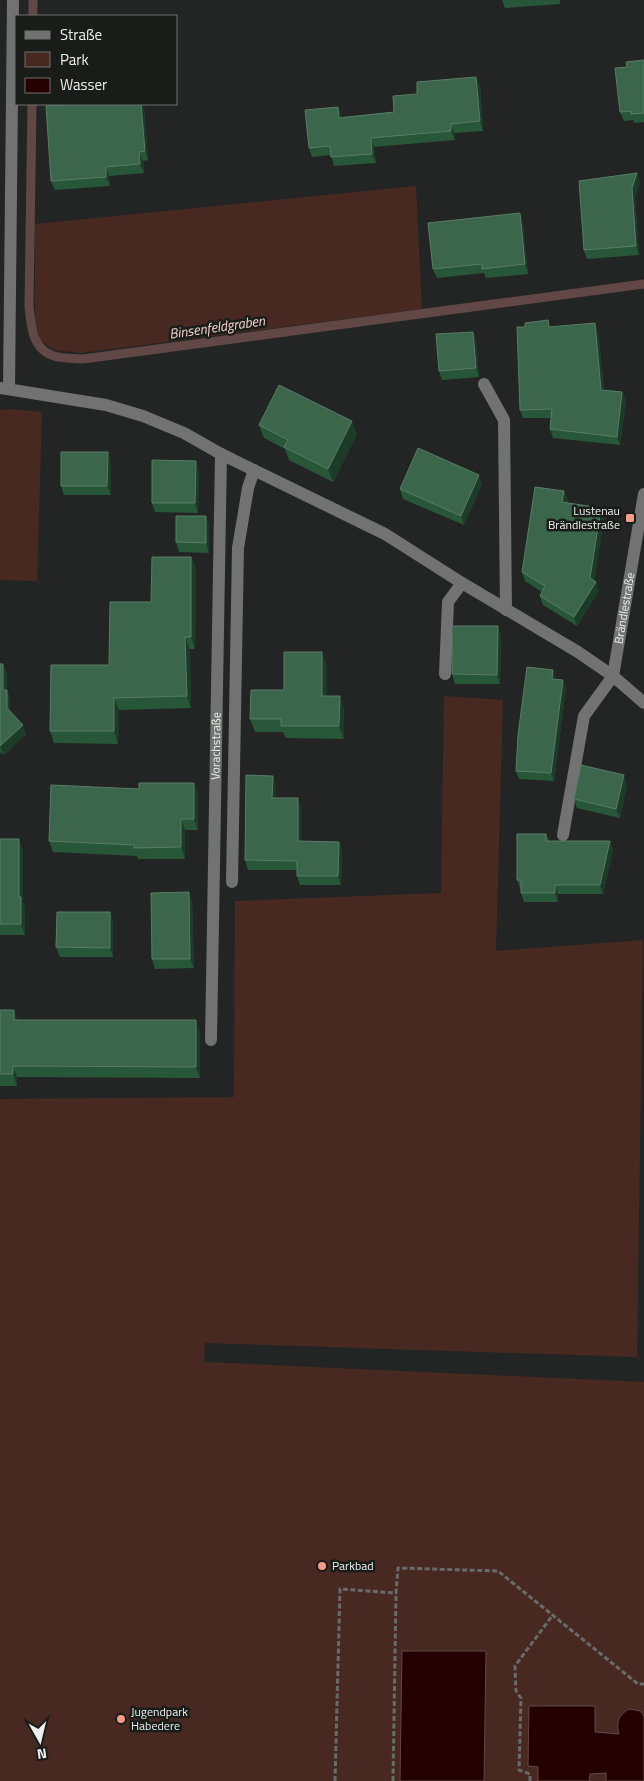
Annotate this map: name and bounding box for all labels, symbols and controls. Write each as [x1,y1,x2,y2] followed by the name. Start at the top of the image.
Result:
[15,15,178,105] legend
[60,23,102,46] text: Straße
[60,48,89,71] text: Park
[60,73,107,96] text: Wasser
[168,309,267,344] water label: Binsenfeldgraben
[548,501,620,534] place label: Lustenau Brändlestraße
[624,512,636,524] marker: Lustenau Brändlestraße
[609,571,639,645] street label: Brändlestraße
[205,712,226,780] street label: Vorachstraße
[332,1556,374,1575] place label: Parkbad
[316,1560,328,1572] marker: Parkbad
[131,1702,188,1735] place label: Jugendpark Habedere
[115,1713,127,1725] marker: Jugendpark Habedere
[15,1716,65,1766] north arrow
[36,1743,48,1765] text: N

